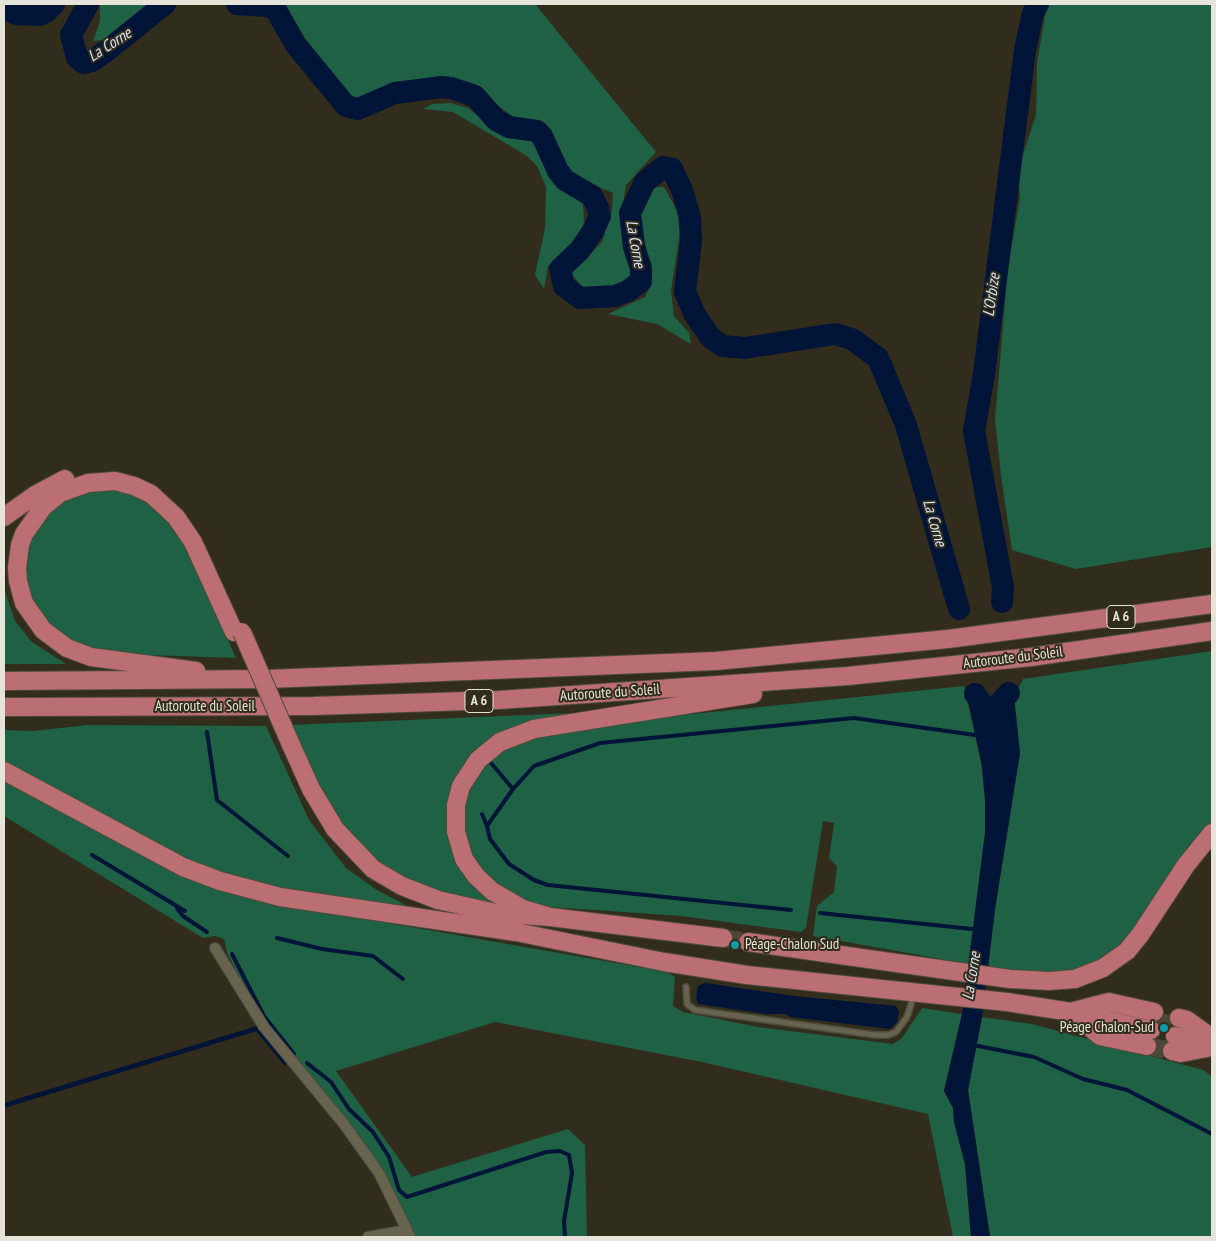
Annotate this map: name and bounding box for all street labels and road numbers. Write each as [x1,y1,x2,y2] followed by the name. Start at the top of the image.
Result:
[1107,606,1135,628] road number: A 6
[962,643,1064,673] street label: Autoroute du Soleil
[559,681,661,705] street label: Autoroute du Soleil
[465,689,493,712] road number: A 6
[155,698,255,716] street label: Autoroute du Soleil

